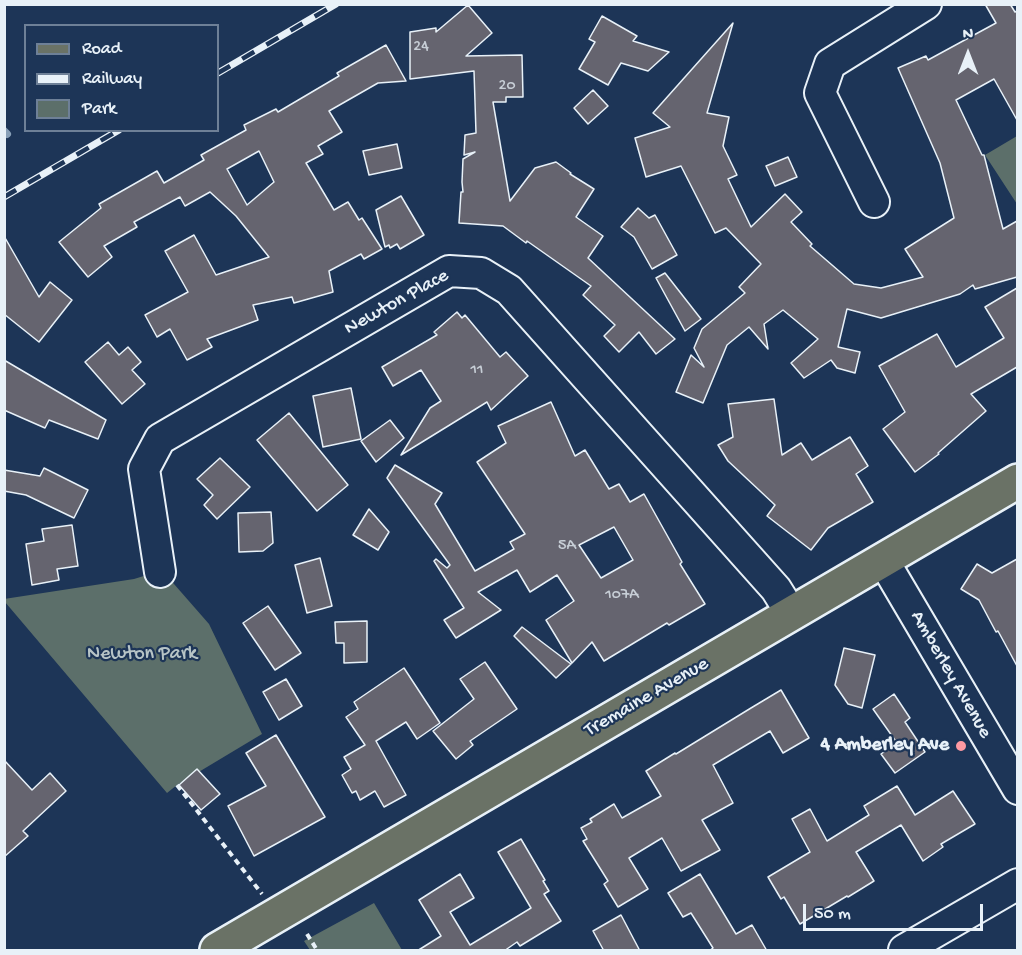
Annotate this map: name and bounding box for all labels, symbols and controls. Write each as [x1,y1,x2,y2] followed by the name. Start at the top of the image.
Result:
[24,24,219,132] legend
[938,24,998,84] north arrow
[963,26,973,45] text: N
[413,38,429,58] house number: 24
[82,39,121,60] text: Road
[82,69,142,90] text: Railway
[499,77,515,97] house number: 20
[82,99,116,120] text: Park
[341,265,453,341] street label: Newton Place
[471,361,483,381] house number: 11
[558,537,576,557] house number: 5A
[605,586,639,606] house number: 107A
[904,607,996,743] street label: Amberley Avenue
[87,643,197,667] park label: Newton Park
[581,653,713,743] street label: Tremaine Avenue
[821,734,949,758] place label: 4 Amberley Ave
[954,739,968,753] marker: 4 Amberley Ave
[806,892,986,930] scale bar
[814,904,851,925] text: 50 m

